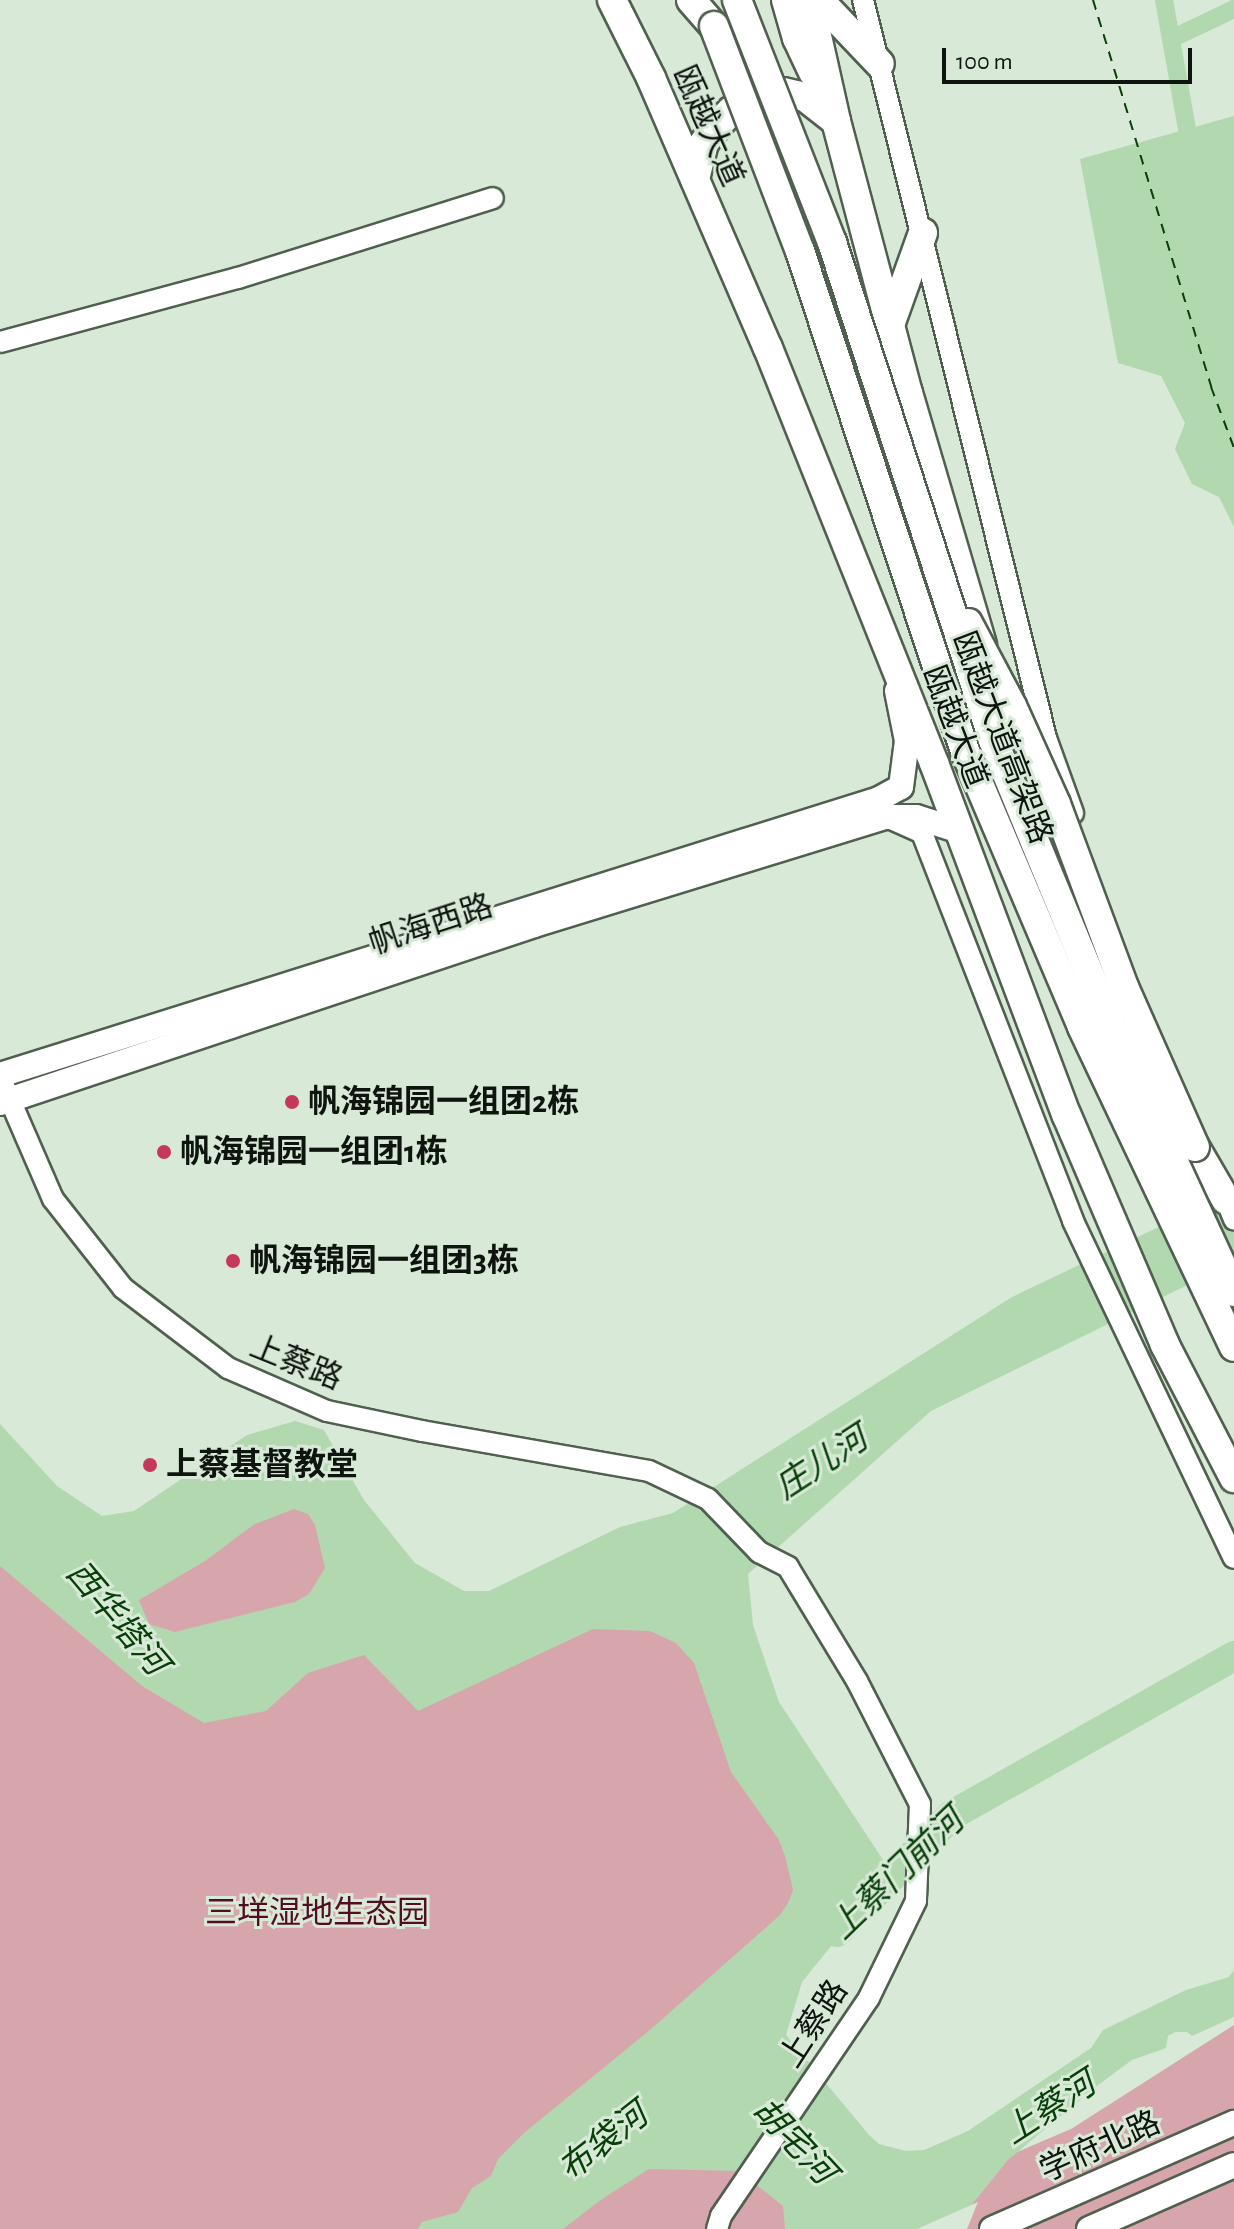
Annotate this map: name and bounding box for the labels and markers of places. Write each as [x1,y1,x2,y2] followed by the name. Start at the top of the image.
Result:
[308,1083,579,1121] place label: 帆海锦园一组团2栋
[283,1093,301,1111] marker: 帆海锦园一组团2栋
[180,1133,448,1171] place label: 帆海锦园一组团1栋
[155,1143,173,1161] marker: 帆海锦园一组团1栋
[249,1242,519,1280] place label: 帆海锦园一组团3栋
[224,1252,242,1270] marker: 帆海锦园一组团3栋
[166,1446,358,1484] place label: 上蔡基督教堂
[141,1456,159,1474] marker: 上蔡基督教堂

